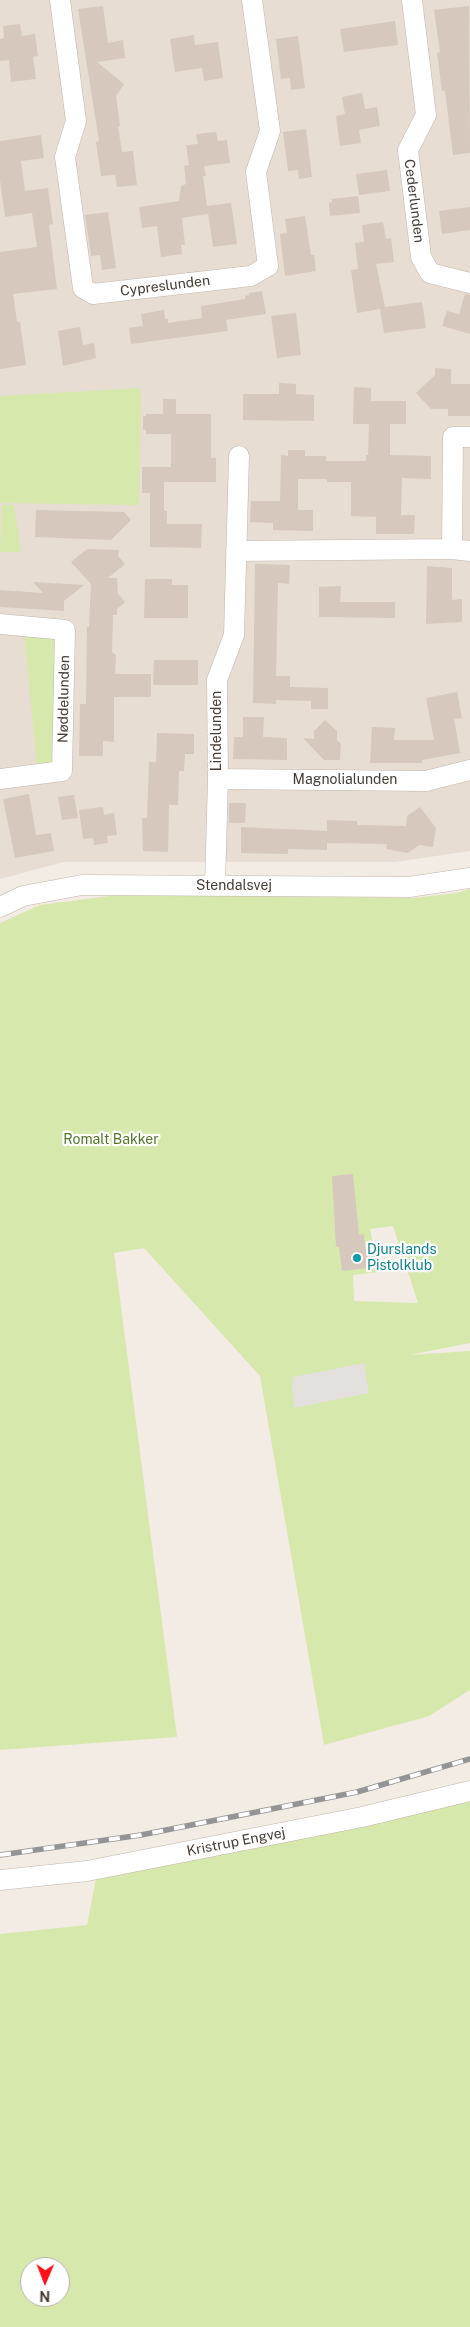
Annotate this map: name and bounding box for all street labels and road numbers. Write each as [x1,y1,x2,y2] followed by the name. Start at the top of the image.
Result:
[401,158,427,244] street label: Cederlunden
[119,272,211,300] street label: Cypreslunden
[55,655,73,743] street label: Nøddelunden
[209,691,225,771] street label: Lindelunden
[293,772,397,788] street label: Magnolialunden
[196,878,272,894] street label: Stendalsvej
[185,1824,287,1860] street label: Kristrup Engvej

